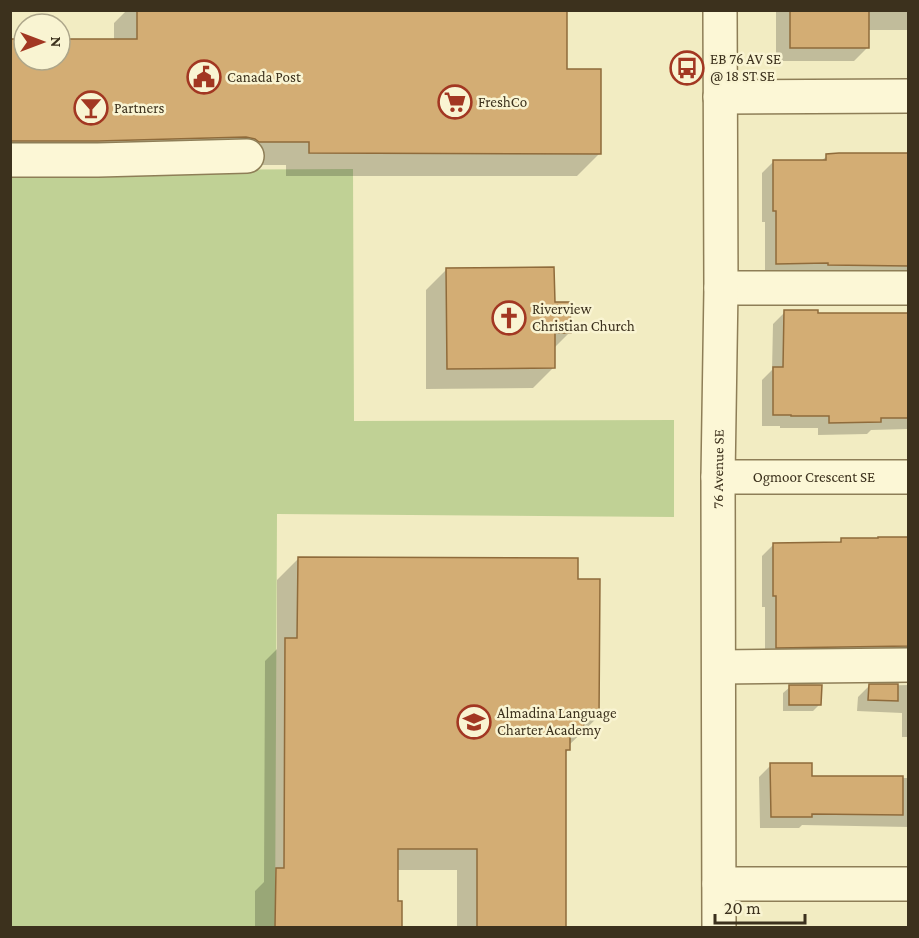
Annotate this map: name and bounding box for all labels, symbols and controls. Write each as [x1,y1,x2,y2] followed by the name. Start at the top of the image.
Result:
[12,12,72,72] north arrow
[48,37,65,48] text: N
[669,50,705,86] bus stop icon: EB 76 AV SE @ 18 ST SE
[710,51,781,85] place label: EB 76 AV SE @ 18 ST SE
[186,59,222,95] public building icon: Canada Post
[227,69,302,85] place label: Canada Post
[437,84,473,120] supermarket icon: FreshCo
[73,90,109,126] bar icon: Partners
[478,94,527,110] place label: FreshCo
[114,100,164,116] place label: Partners
[491,300,527,336] church icon: Riverview Christian Church
[532,301,635,334] place label: Riverview Christian Church
[710,429,727,509] street label: 76 Avenue SE
[753,469,875,486] street label: Ogmoor Crescent SE
[456,704,492,740] school or university icon: Almadina Language Charter Academy
[497,705,617,739] place label: Almadina Language Charter Academy
[715,887,805,925] scale bar
[724,898,761,918] text: 20 m

